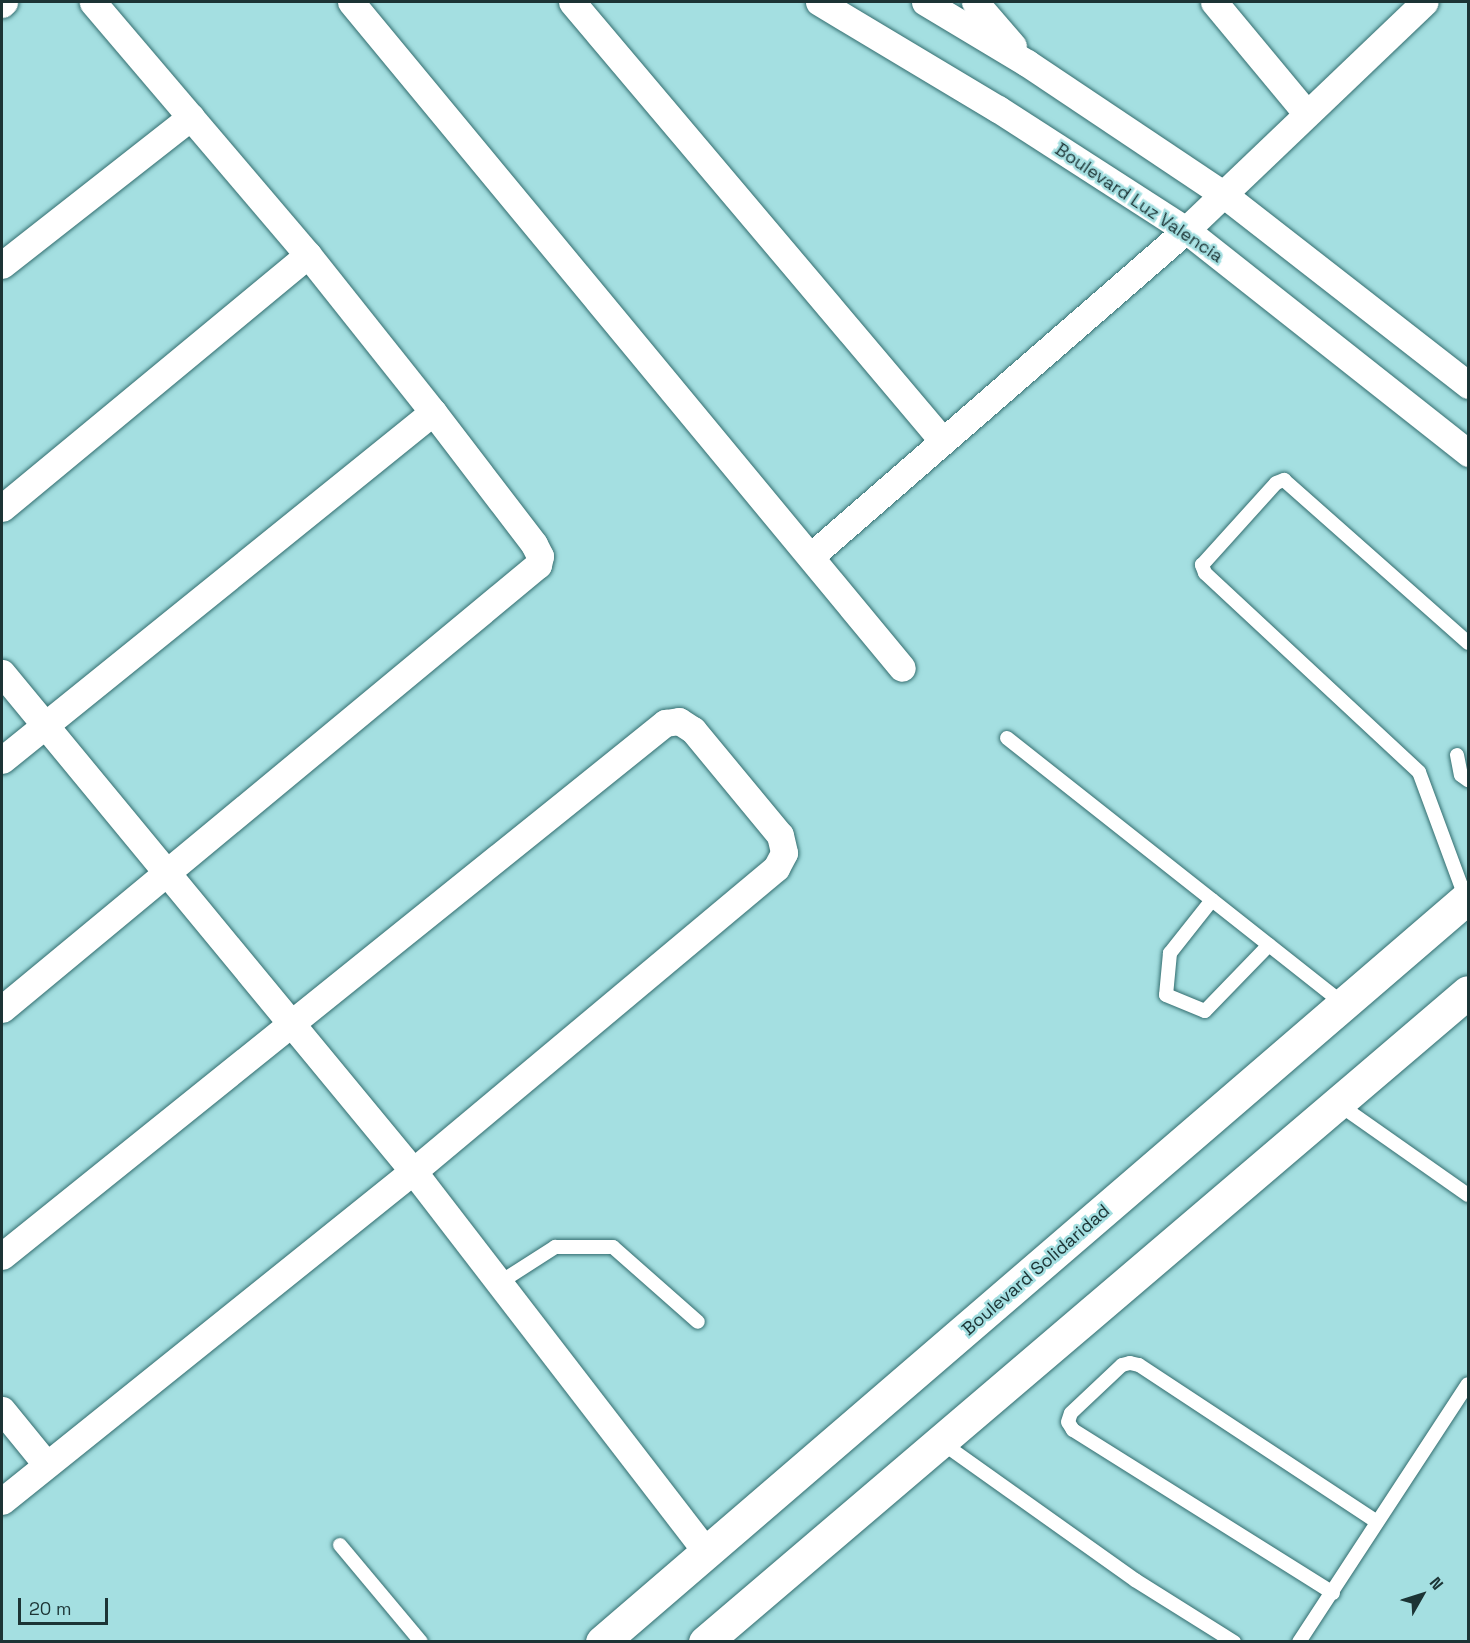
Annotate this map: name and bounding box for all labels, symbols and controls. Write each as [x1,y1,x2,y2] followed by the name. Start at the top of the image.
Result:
[1051,139,1227,267] street label: Boulevard Luz Valencia
[958,1200,1114,1340] street label: Boulevard Solidaridad
[1392,1565,1452,1625] north arrow
[1425,1573,1448,1594] text: N
[21,1586,111,1624] scale bar
[29,1597,72,1620] text: 20 m

